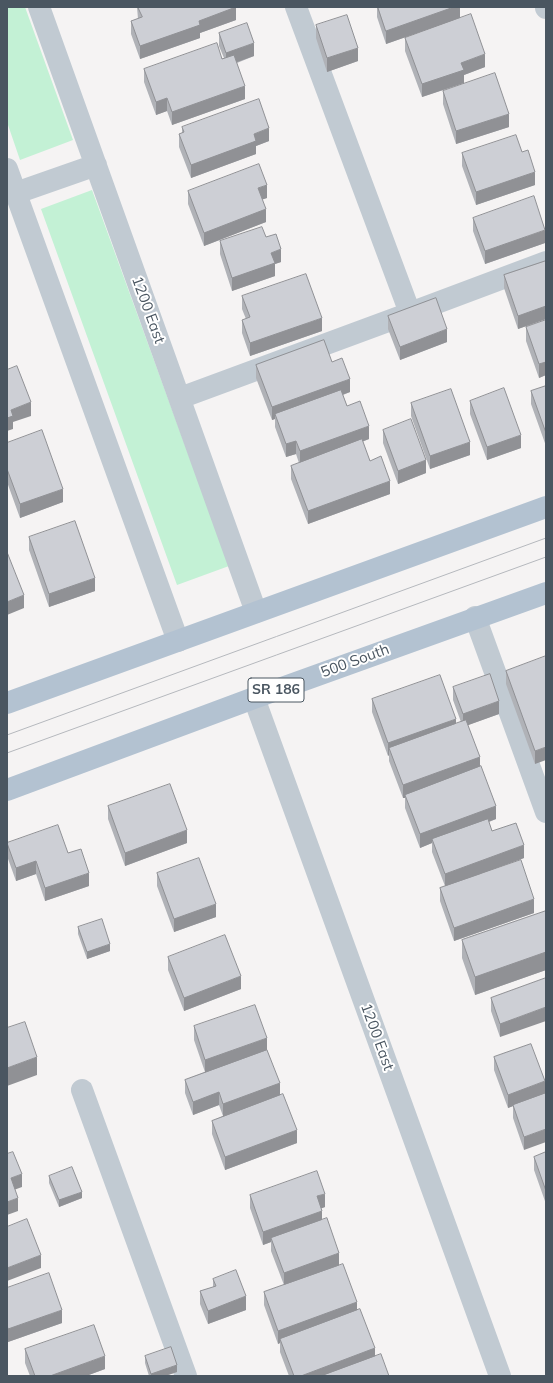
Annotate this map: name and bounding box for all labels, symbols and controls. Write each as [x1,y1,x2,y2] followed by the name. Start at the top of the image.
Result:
[128,274,168,346] street label: 1200 East
[318,640,392,682] street label: 500 South
[248,678,304,702] road number: SR 186
[357,1001,397,1073] street label: 1200 East

